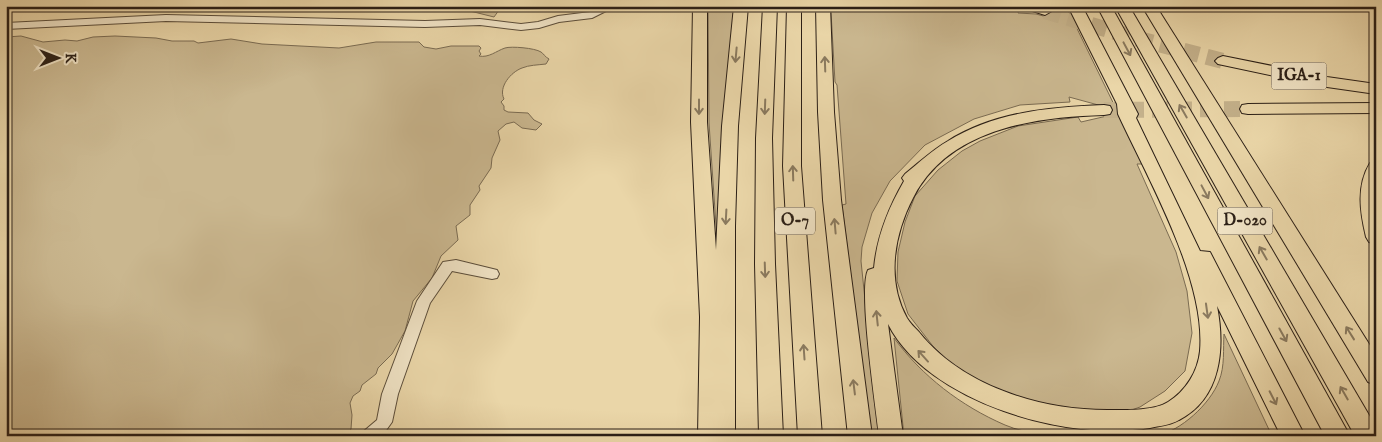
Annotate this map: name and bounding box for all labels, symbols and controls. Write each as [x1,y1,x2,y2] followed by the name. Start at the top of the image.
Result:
[32,32,82,82] north arrow
[1122,42,1132,57] one-way arrow
[732,47,741,63] one-way arrow
[61,53,79,64] text: K
[820,56,830,72] one-way arrow
[1272,62,1326,90] road number: IGA-1
[694,99,704,115] one-way arrow
[760,99,770,115] one-way arrow
[1177,105,1187,119] one-way arrow
[788,165,797,181] one-way arrow
[1201,184,1210,199] one-way arrow
[775,208,815,235] road number: O-7
[1218,208,1272,235] road number: D-020
[722,209,731,225] one-way arrow
[830,218,840,234] one-way arrow
[1258,246,1268,260] one-way arrow
[760,262,770,278] one-way arrow
[1203,303,1213,319] one-way arrow
[872,310,882,326] one-way arrow
[1278,327,1288,341] one-way arrow
[1345,327,1355,341] one-way arrow
[799,344,808,360] one-way arrow
[917,349,929,362] one-way arrow
[849,380,859,396] one-way arrow
[1339,387,1349,401] one-way arrow
[1269,390,1279,405] one-way arrow

